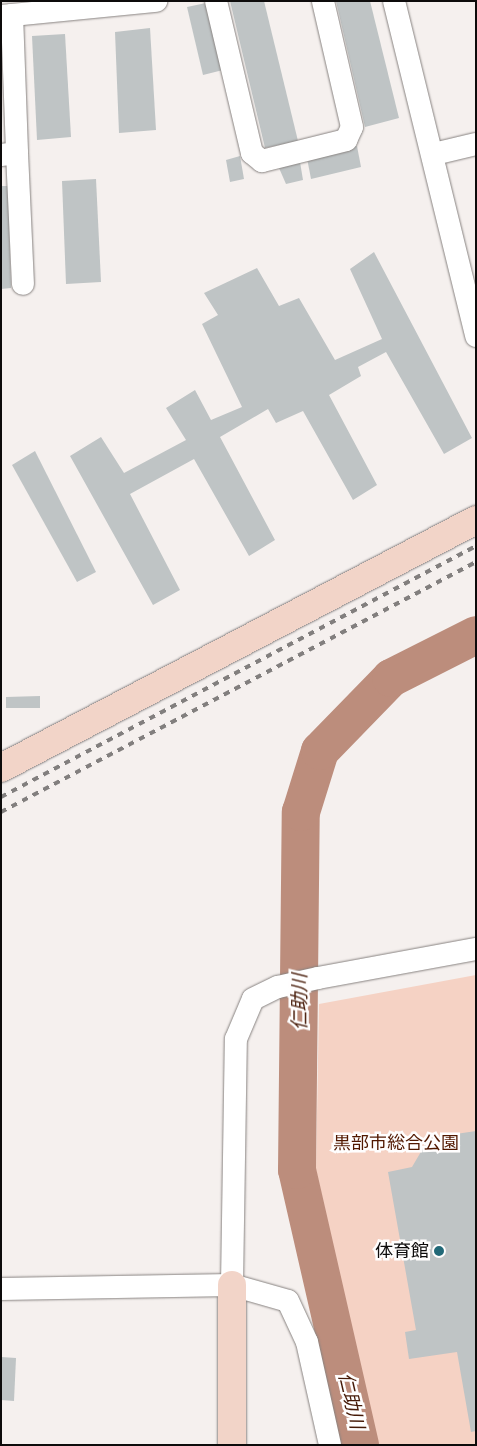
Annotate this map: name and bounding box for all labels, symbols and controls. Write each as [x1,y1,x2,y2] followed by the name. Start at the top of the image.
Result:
[290,974,312,1030] water label: 仁助川
[333,1132,459,1154] park label: 黒部市総合公園
[375,1240,429,1262] place label: 体育館
[433,1245,445,1257] marker: 体育館
[332,1371,368,1431] water label: 仁助川

